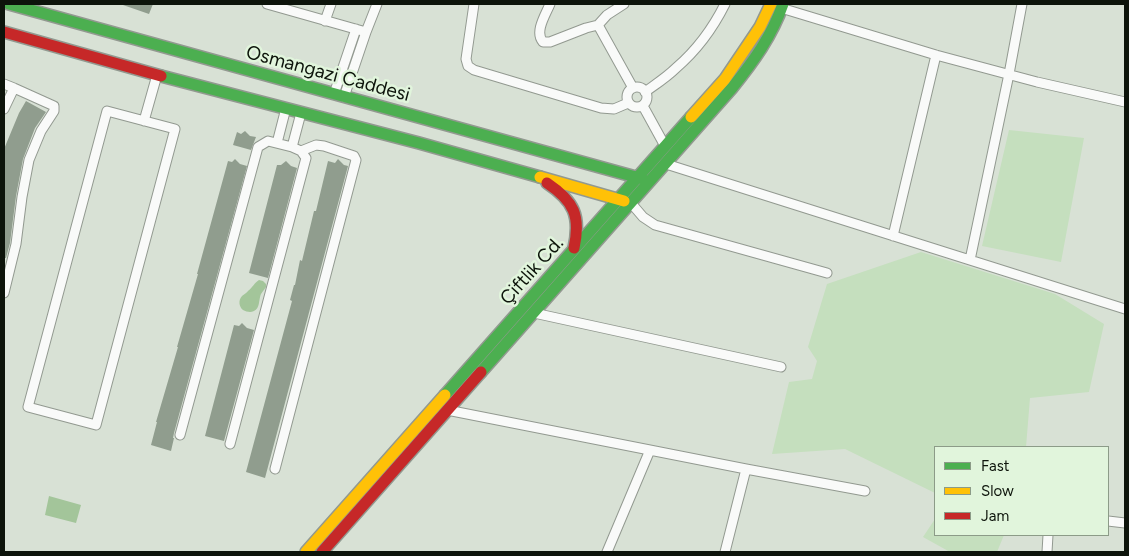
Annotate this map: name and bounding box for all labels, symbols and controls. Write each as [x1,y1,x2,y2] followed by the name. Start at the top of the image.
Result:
[244,41,412,107] street label: Osmangazi Caddesi
[496,232,568,310] street label: Çiftlik Cd.
[934,446,1109,536] legend
[981,457,1009,475] text: Fast
[981,482,1014,500] text: Slow
[981,507,1009,525] text: Jam

